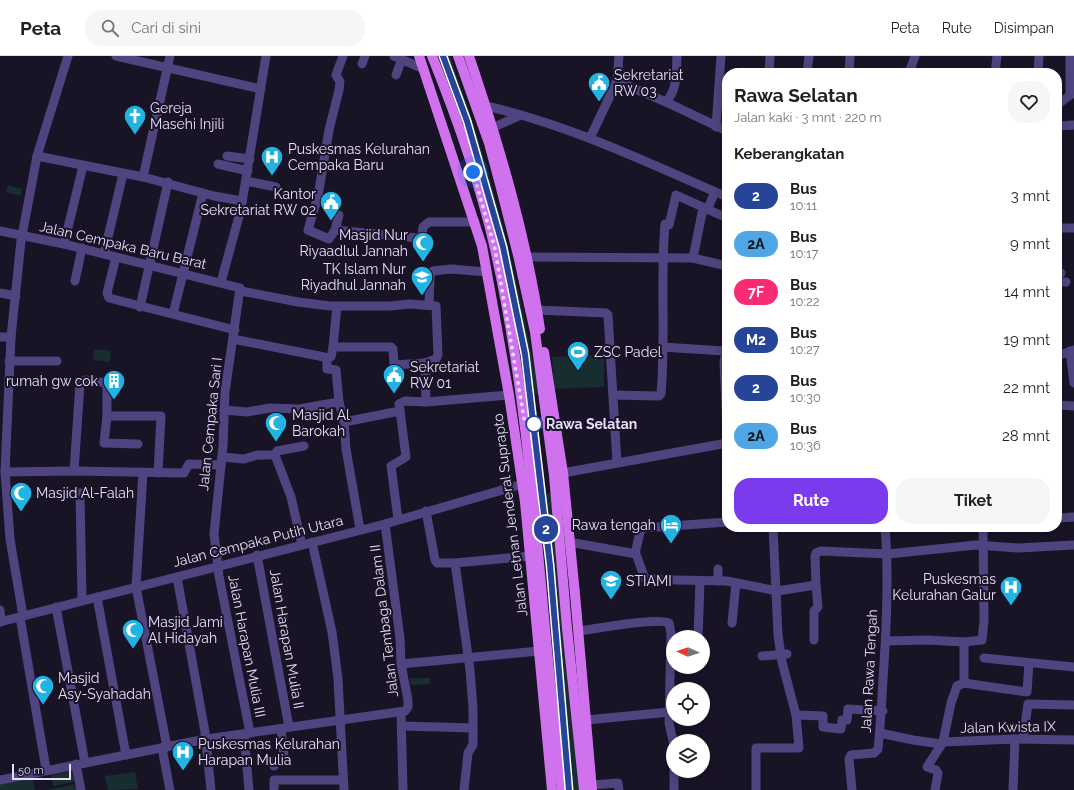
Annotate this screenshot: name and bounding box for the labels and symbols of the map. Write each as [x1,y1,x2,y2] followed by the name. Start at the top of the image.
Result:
[614,67,684,99] place label: Sekretariat RW 03
[586,70,612,103] public building icon: Sekretariat RW 03
[150,100,224,132] place label: Gereja Masehi Injili
[122,103,148,136] church icon: Gereja Masehi Injili
[288,141,430,173] place label: Puskesmas Kelurahan Cempaka Baru
[259,144,285,177] hospital icon: Puskesmas Kelurahan Cempaka Baru
[463,162,483,182] your location
[200,186,316,218] place label: Kantor Sekretariat RW 02
[318,189,344,222] public building icon: Kantor Sekretariat RW 02
[38,218,208,272] street label: Jalan Cempaka Baru Barat
[299,227,408,259] place label: Masjid Nur Riyaadlul Jannah
[410,230,436,263] mosque icon: Masjid Nur Riyaadlul Jannah
[301,261,406,293] place label: TK Islam Nur Riyadhul Jannah
[409,264,435,297] school or university icon: TK Islam Nur Riyadhul Jannah
[565,339,591,372] sports icon: ZSC Padel
[594,344,662,360] place label: ZSC Padel
[195,356,225,492] street label: Jalan Cempaka Sari I
[410,359,480,391] place label: Sekretariat RW 01
[381,362,407,395] public building icon: Sekretariat RW 01
[101,368,127,401] building icon: rumah gw cok
[6,373,99,389] place label: rumah gw cok
[292,407,350,439] place label: Masjid Al Barokah
[263,410,289,443] mosque icon: Masjid Al Barokah
[490,413,530,617] street label: Jalan Letnan Jenderal Suprapto
[525,415,543,433] marker: Rawa Selatan
[546,416,637,432] place label: Rawa Selatan
[8,480,34,513] mosque icon: Masjid Al-Falah
[36,485,134,501] place label: Masjid Al-Falah
[171,512,345,570] street label: Jalan Cempaka Putih Utara
[658,512,684,545] hotel icon: Rawa tengah
[533,516,559,542] line badge: 2
[572,517,656,533] place label: Rawa tengah
[367,544,401,698] street label: Jalan Tembaga Dalam II
[267,568,307,710] street label: Jalan Harapan Mulia II
[598,568,624,601] school or university icon: STIAMI
[892,571,996,603] place label: Puskesmas Kelurahan Galur
[225,573,269,719] street label: Jalan Harapan Mulia III
[626,573,672,589] place label: STIAMI
[998,574,1024,607] hospital icon: Puskesmas Kelurahan Galur
[858,609,880,733] street label: Jalan Rawa Tengah
[148,614,223,646] place label: Masjid Jami Al Hidayah
[120,617,146,650] mosque icon: Masjid Jami Al Hidayah
[666,630,710,674] north arrow
[58,670,151,702] place label: Masjid Asy-Syahadah
[30,673,56,706] mosque icon: Masjid Asy-Syahadah
[960,718,1056,736] street label: Jalan Kwista IX
[198,736,340,768] place label: Puskesmas Kelurahan Harapan Mulia
[170,739,196,772] hospital icon: Puskesmas Kelurahan Harapan Mulia
[12,762,71,781] scale bar

